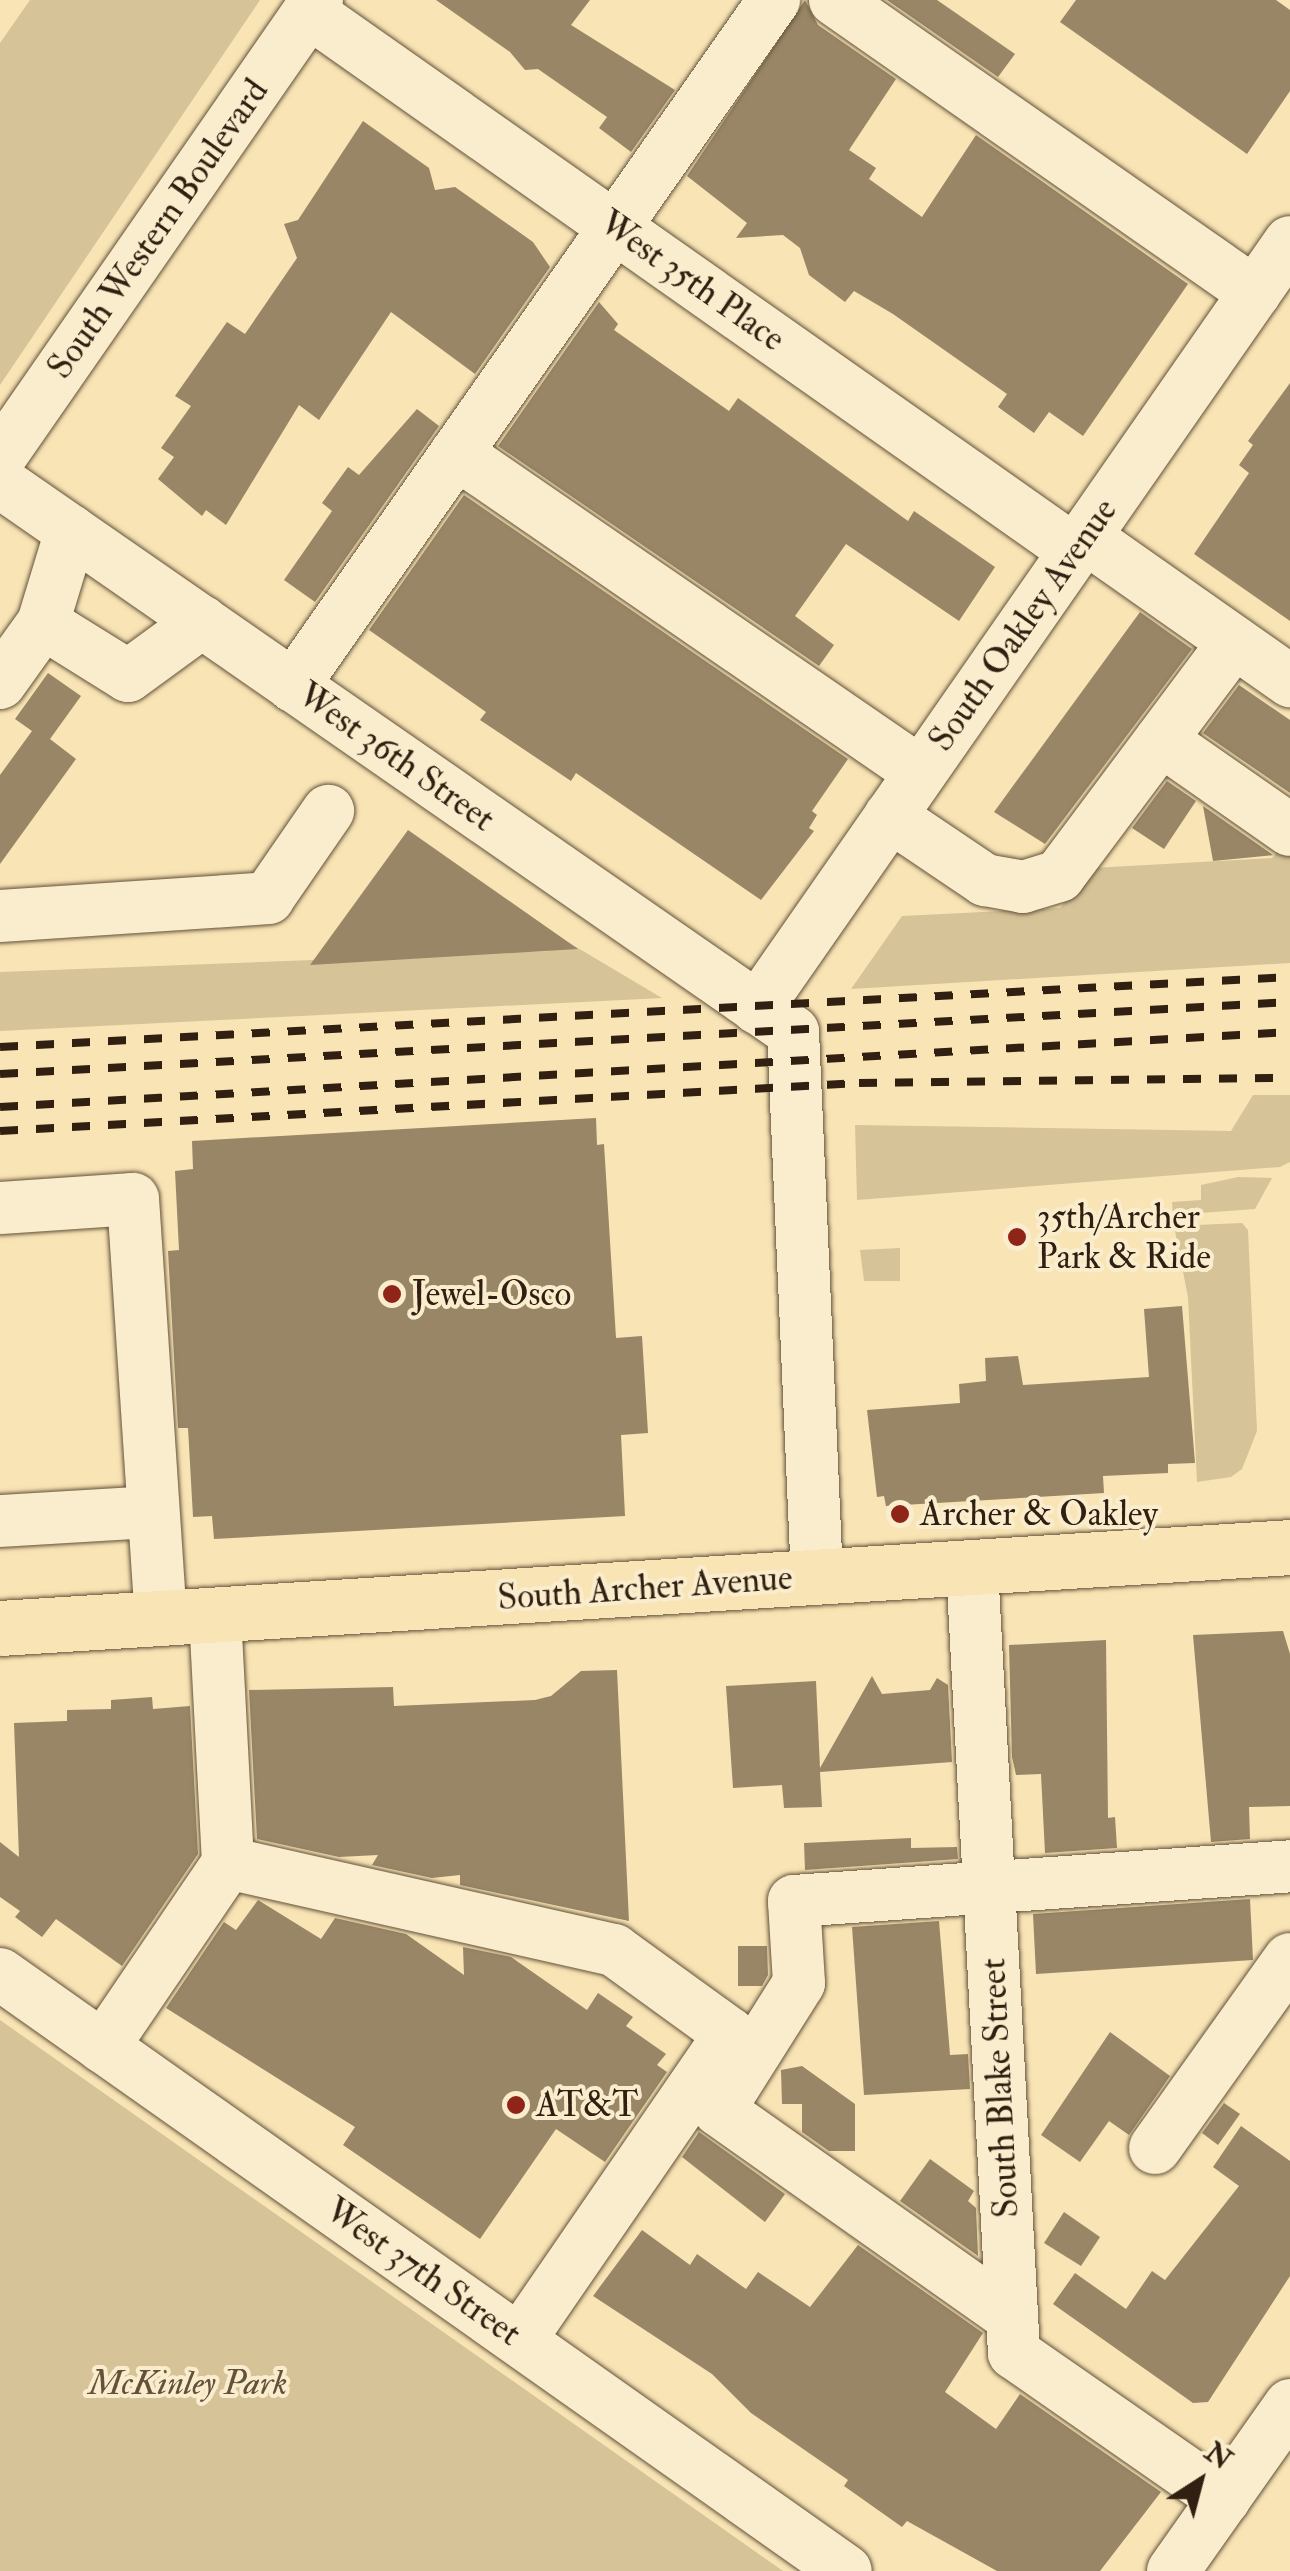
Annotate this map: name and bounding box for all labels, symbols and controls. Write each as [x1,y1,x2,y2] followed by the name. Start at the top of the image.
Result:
[39,71,277,387] street label: South Western Boulevard
[591,202,793,360] street label: West 35th Place
[920,491,1126,759] street label: South Oakley Avenue
[290,674,502,840] street label: West 36th Street
[1037,1196,1211,1278] place label: 35th/Archer Park & Ride
[1006,1226,1028,1248] marker: 35th/Archer Park & Ride
[412,1273,571,1315] place label: Jewel-Osco
[381,1283,403,1305] marker: Jewel-Osco
[920,1493,1158,1535] place label: Archer & Oakley
[889,1503,911,1525] marker: Archer & Oakley
[496,1557,794,1619] street label: South Archer Avenue
[972,1957,1028,2219] street label: South Blake Street
[536,2084,638,2126] place label: AT&T
[505,2094,527,2116] marker: AT&T
[317,2189,529,2355] street label: West 37th Street
[88,2362,288,2404] park label: McKinley Park
[1150,2431,1250,2531] north arrow
[1197,2435,1238,2478] text: N

